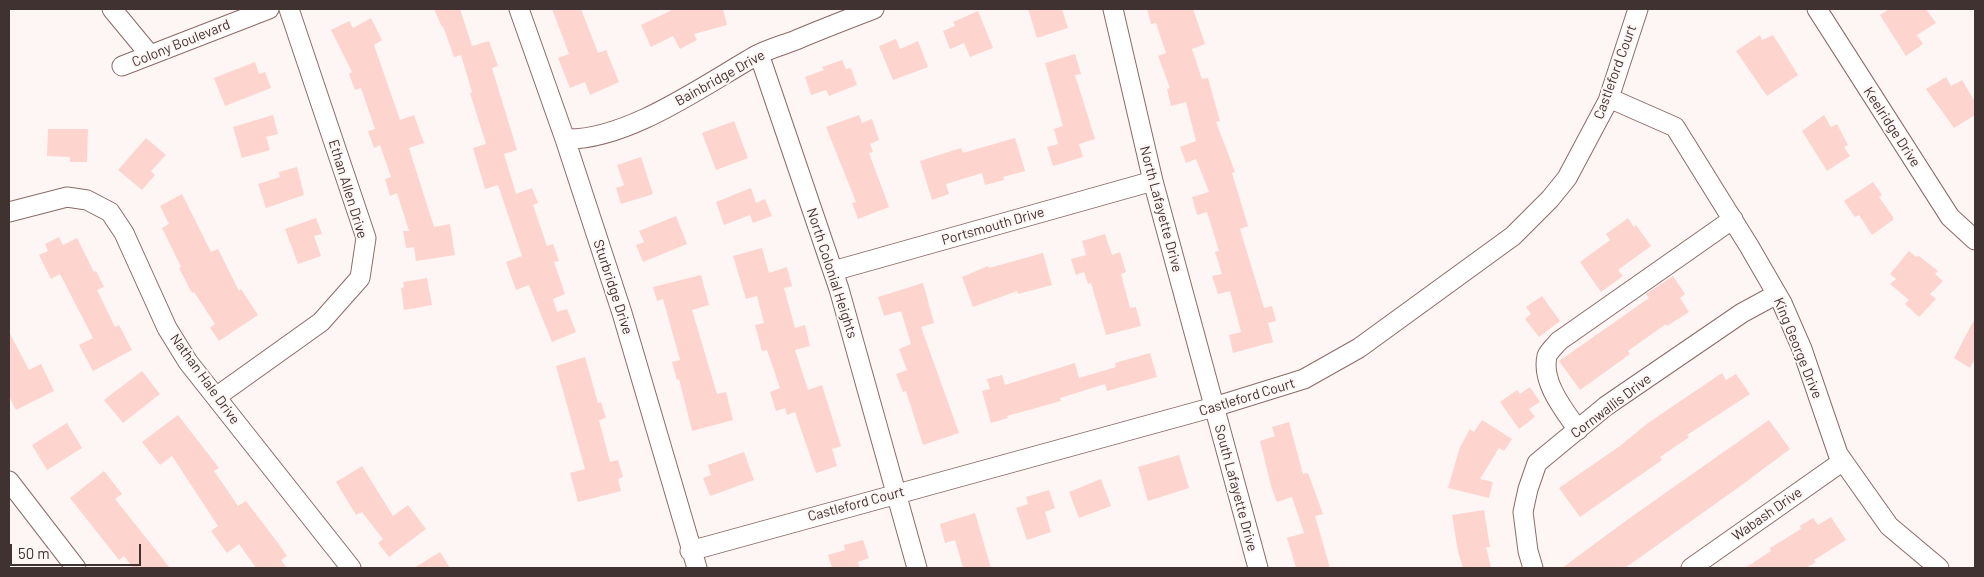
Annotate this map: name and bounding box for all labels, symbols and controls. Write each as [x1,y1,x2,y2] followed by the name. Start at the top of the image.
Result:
[129,16,233,70] street label: Colony Boulevard
[1590,22,1640,122] street label: Castleford Court
[672,46,768,110] street label: Bainbridge Drive
[1860,84,1924,170] street label: Keelridge Drive
[325,138,371,240] street label: Ethan Allen Drive
[1136,144,1186,274] street label: North Lafayette Drive
[940,203,1046,249] street label: Portsmouth Drive
[803,206,861,340] street label: North Colonial Heights
[590,237,636,337] street label: Sturbridge Drive
[1770,295,1826,401] street label: King George Drive
[167,331,243,427] street label: Nathan Hale Drive
[1567,370,1655,442] street label: Cornwallis Drive
[1197,374,1297,420] street label: Castleford Court
[1211,423,1261,553] street label: South Lafayette Drive
[806,483,906,525] street label: Castleford Court
[1729,484,1805,544] street label: Wabash Drive
[12,534,144,566] scale bar
[18,544,50,562] text: 50 m

